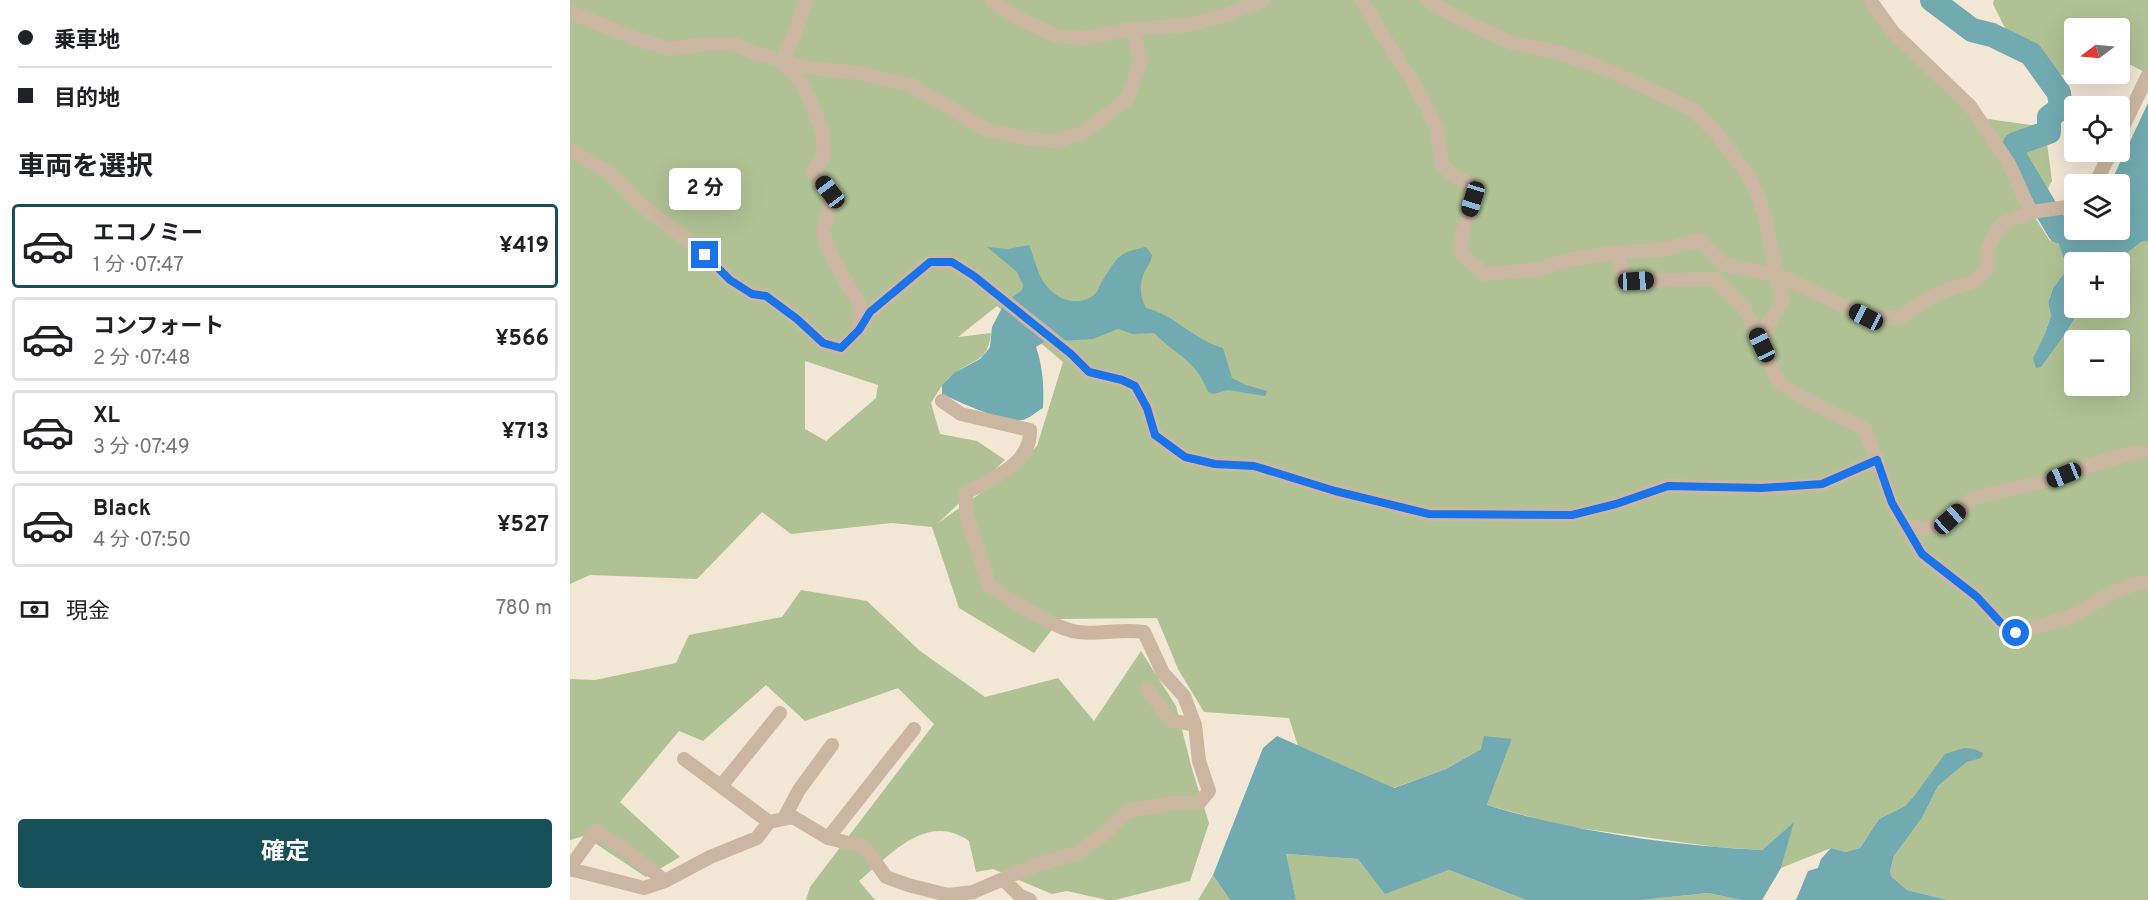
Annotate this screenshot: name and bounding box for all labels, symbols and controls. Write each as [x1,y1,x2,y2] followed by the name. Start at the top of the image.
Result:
[2064,18,2130,84] north arrow
[2064,18,2130,396] map controls
[54,28,120,55] text: 乗車地
[54,86,120,113] text: 目的地
[2064,96,2130,162] button: locate
[18,151,153,185] text: 車両を選択
[669,168,741,210] callout: 2 分
[812,172,848,212] car
[2064,174,2130,240] button: layers
[686,176,724,202] text: 2 分
[1459,179,1487,219] car
[21,219,75,273] icon: car
[93,221,203,248] text: エコノミー
[499,233,549,260] text: ¥419
[691,241,718,268] route end
[2064,252,2130,318] button: +
[93,253,184,279] text: 1 分 · 07:47
[1618,271,1654,291] car
[1846,301,1886,333] car
[21,312,75,366] icon: car
[93,314,224,341] text: コンフォート
[1746,325,1778,365] car
[495,326,549,353] text: ¥566
[2064,330,2130,396] button: −
[93,346,190,372] text: 2 分 · 07:48
[93,403,120,430] text: XL
[21,405,75,459] icon: car
[501,419,549,446] text: ¥713
[93,435,190,461] text: 3 分 · 07:49
[2044,460,2084,490] car
[93,496,151,523] text: Black
[21,498,75,552] icon: car
[1931,500,1969,538] car
[497,512,549,539] text: ¥527
[93,528,191,554] text: 4 分 · 07:50
[18,593,51,626] icon: cash
[496,596,552,622] text: 780 m
[66,599,110,626] text: 現金
[2002,619,2029,646] route start
[18,819,552,888] button: 確定

